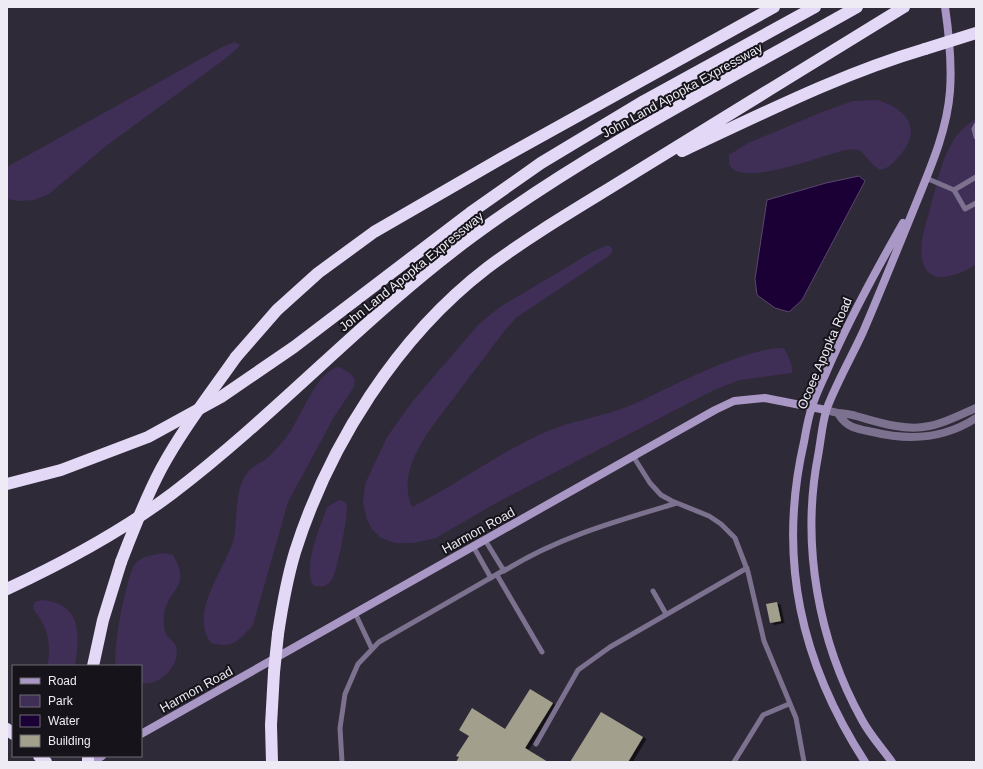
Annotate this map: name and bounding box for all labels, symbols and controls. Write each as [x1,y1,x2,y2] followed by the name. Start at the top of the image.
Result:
[599,40,766,141] street label: John Land Apopka Expressway
[336,208,487,334] street label: John Land Apopka Expressway
[794,295,855,411] street label: Ocoee Apopka Road
[439,504,517,557] street label: Harmon Road
[157,663,235,716] street label: Harmon Road
[12,665,142,757] legend
[48,674,77,688] text: Road
[48,694,74,708] text: Park
[48,714,80,728] text: Water
[48,734,91,748] text: Building

